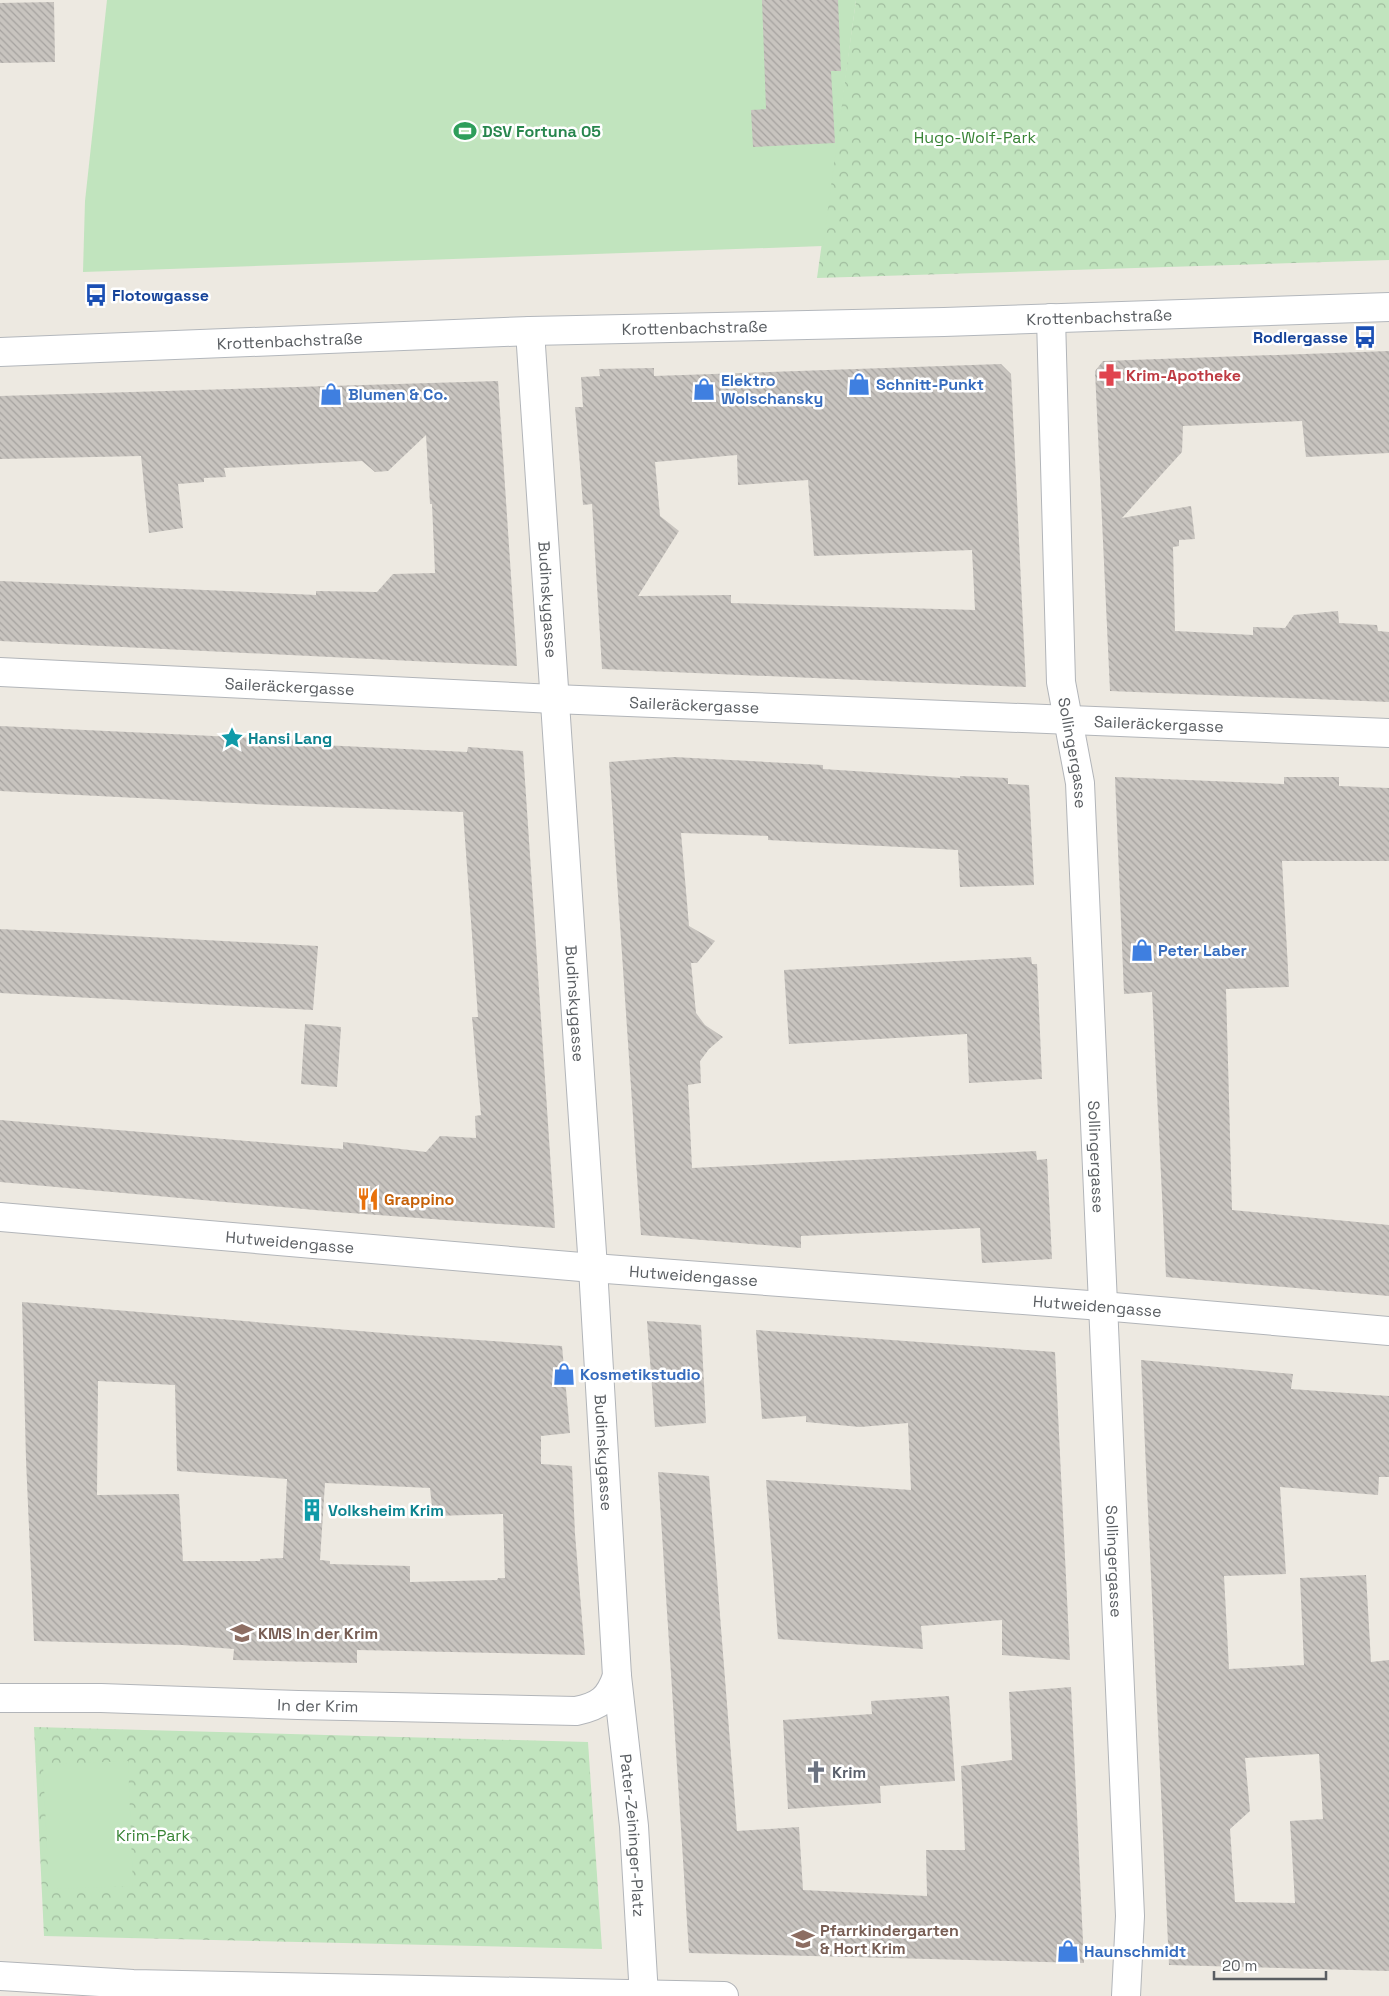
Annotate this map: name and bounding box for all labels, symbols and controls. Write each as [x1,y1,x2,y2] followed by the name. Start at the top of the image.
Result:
[452,118,478,144] sports icon: DSV Fortuna 05
[482,121,601,142] place label: DSV Fortuna 05
[914,127,1037,148] park label: Hugo-Wolf-Park
[83,282,109,308] bus stop icon: Flotowgasse
[112,285,209,306] place label: Flotowgasse
[1026,304,1173,330] street label: Krottenbachstraße
[621,315,768,340] street label: Krottenbachstraße
[1352,324,1378,350] bus stop icon: Rodlergasse
[216,327,363,354] street label: Krottenbachstraße
[1253,327,1348,348] place label: Rodlergasse
[1097,362,1123,388] pharmacy icon: Krim-Apotheke
[1126,365,1241,386] place label: Krim-Apotheke
[721,370,823,409] place label: Elektro Wolschansky
[846,371,872,397] shop icon: Schnitt-Punkt
[876,374,984,395] place label: Schnitt-Punkt
[691,376,717,402] shop icon: Elektro Wolschansky
[318,381,344,407] shop icon: Blumen & Co.
[348,384,448,405] place label: Blumen & Co.
[534,540,562,658] street label: Budinskygasse
[224,672,355,700] street label: Saileräckergasse
[629,692,760,718] street label: Saileräckergasse
[1054,695,1092,809] street label: Sollingergasse
[1094,710,1224,737] street label: Saileräckergasse
[219,725,245,751] place icon: Hansi Lang
[248,728,332,749] place label: Hansi Lang
[1129,937,1155,963] shop icon: Peter Laber
[1158,940,1247,961] place label: Peter Laber
[561,944,590,1063] street label: Budinskygasse
[1084,1100,1109,1213] street label: Sollingergasse
[355,1186,381,1212] restaurant icon: Grappino
[384,1189,455,1210] place label: Grappino
[225,1226,355,1258] street label: Hutweidengasse
[628,1260,759,1291] street label: Hutweidengasse
[1032,1290,1163,1322] street label: Hutweidengasse
[551,1361,577,1387] shop icon: Kosmetikstudio
[580,1364,701,1385] place label: Kosmetikstudio
[590,1394,618,1512] street label: Budinskygasse
[299,1497,325,1523] building icon: Volksheim Krim
[328,1500,444,1521] place label: Volksheim Krim
[1101,1505,1127,1618] street label: Sollingergasse
[229,1620,255,1646] school or university icon: KMS In der Krim
[258,1623,378,1644] place label: KMS In der Krim
[277,1694,359,1717] street label: In der Krim
[615,1753,650,1918] street label: Pater-Zeininger-Platz
[803,1759,829,1785] church icon: Krim
[832,1762,866,1783] place label: Krim
[116,1825,190,1846] park label: Krim-Park
[820,1920,959,1959] place label: Pfarrkindergarten & Hort Krim
[790,1926,816,1952] school or university icon: Pfarrkindergarten & Hort Krim
[1055,1938,1081,1964] shop icon: Haunschmidt
[1084,1941,1186,1962] place label: Haunschmidt
[1214,1948,1326,1980] scale bar
[1222,1956,1257,1975] text: 20 m

